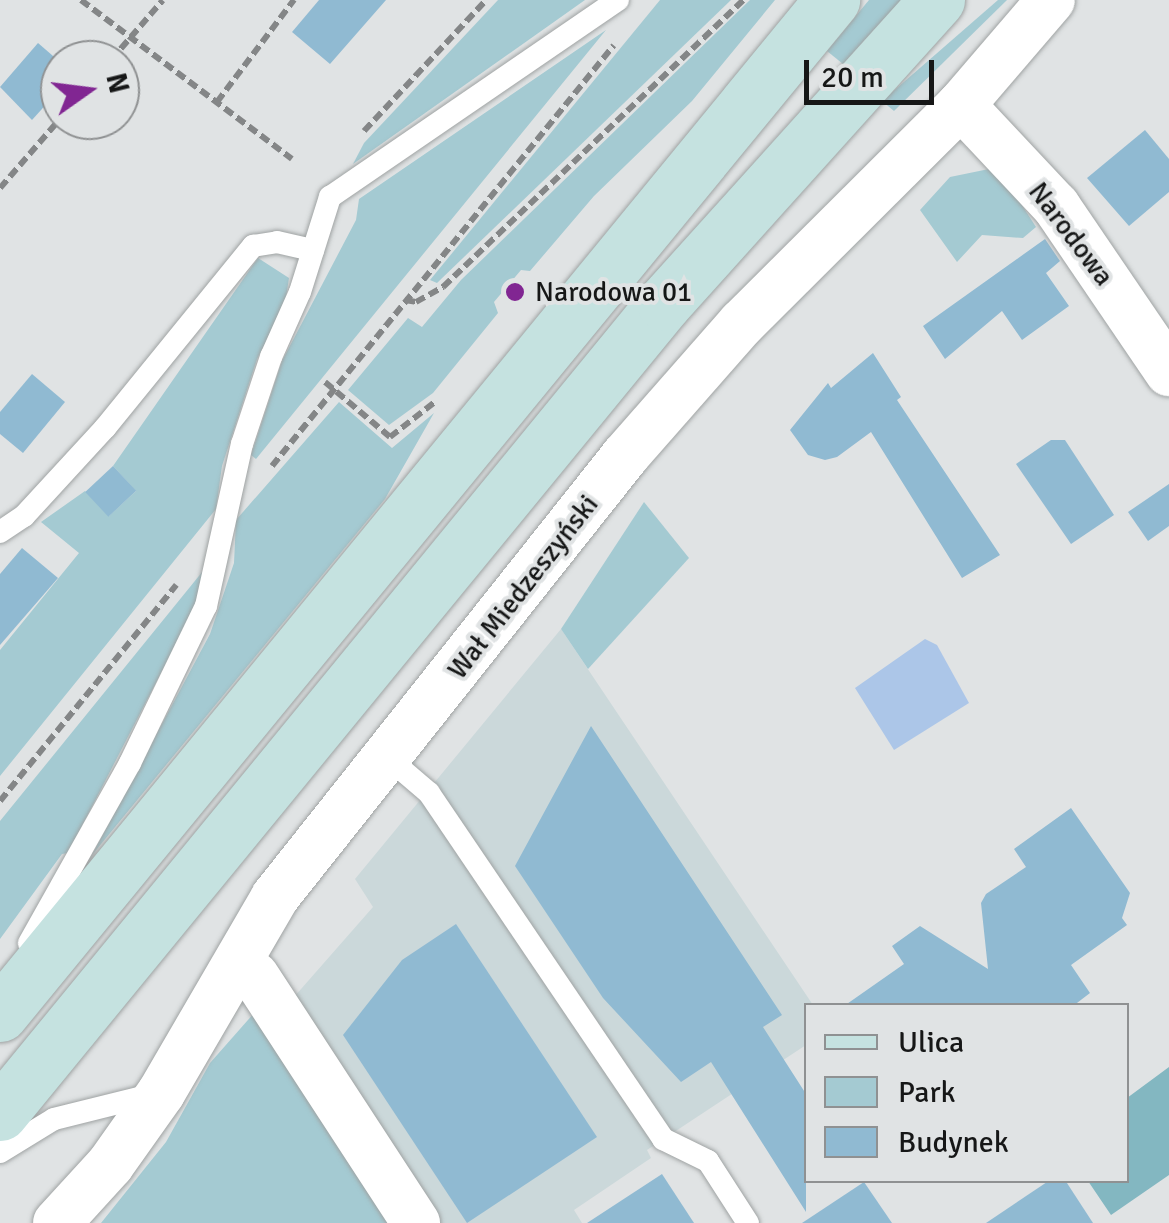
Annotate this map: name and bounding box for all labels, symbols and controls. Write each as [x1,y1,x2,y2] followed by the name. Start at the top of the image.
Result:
[40,40,140,140] north arrow
[809,40,939,102] scale bar
[821,59,884,96] text: 20 m
[98,70,136,97] text: N
[1021,176,1121,292] street label: Narodowa
[535,275,692,309] place label: Narodowa 01
[504,281,526,303] marker: Narodowa 01
[441,488,605,686] street label: Wał Miedzeszyński
[804,1003,1129,1183] legend
[898,1024,964,1061] text: Ulica
[898,1074,956,1111] text: Park
[898,1124,1009,1161] text: Budynek

